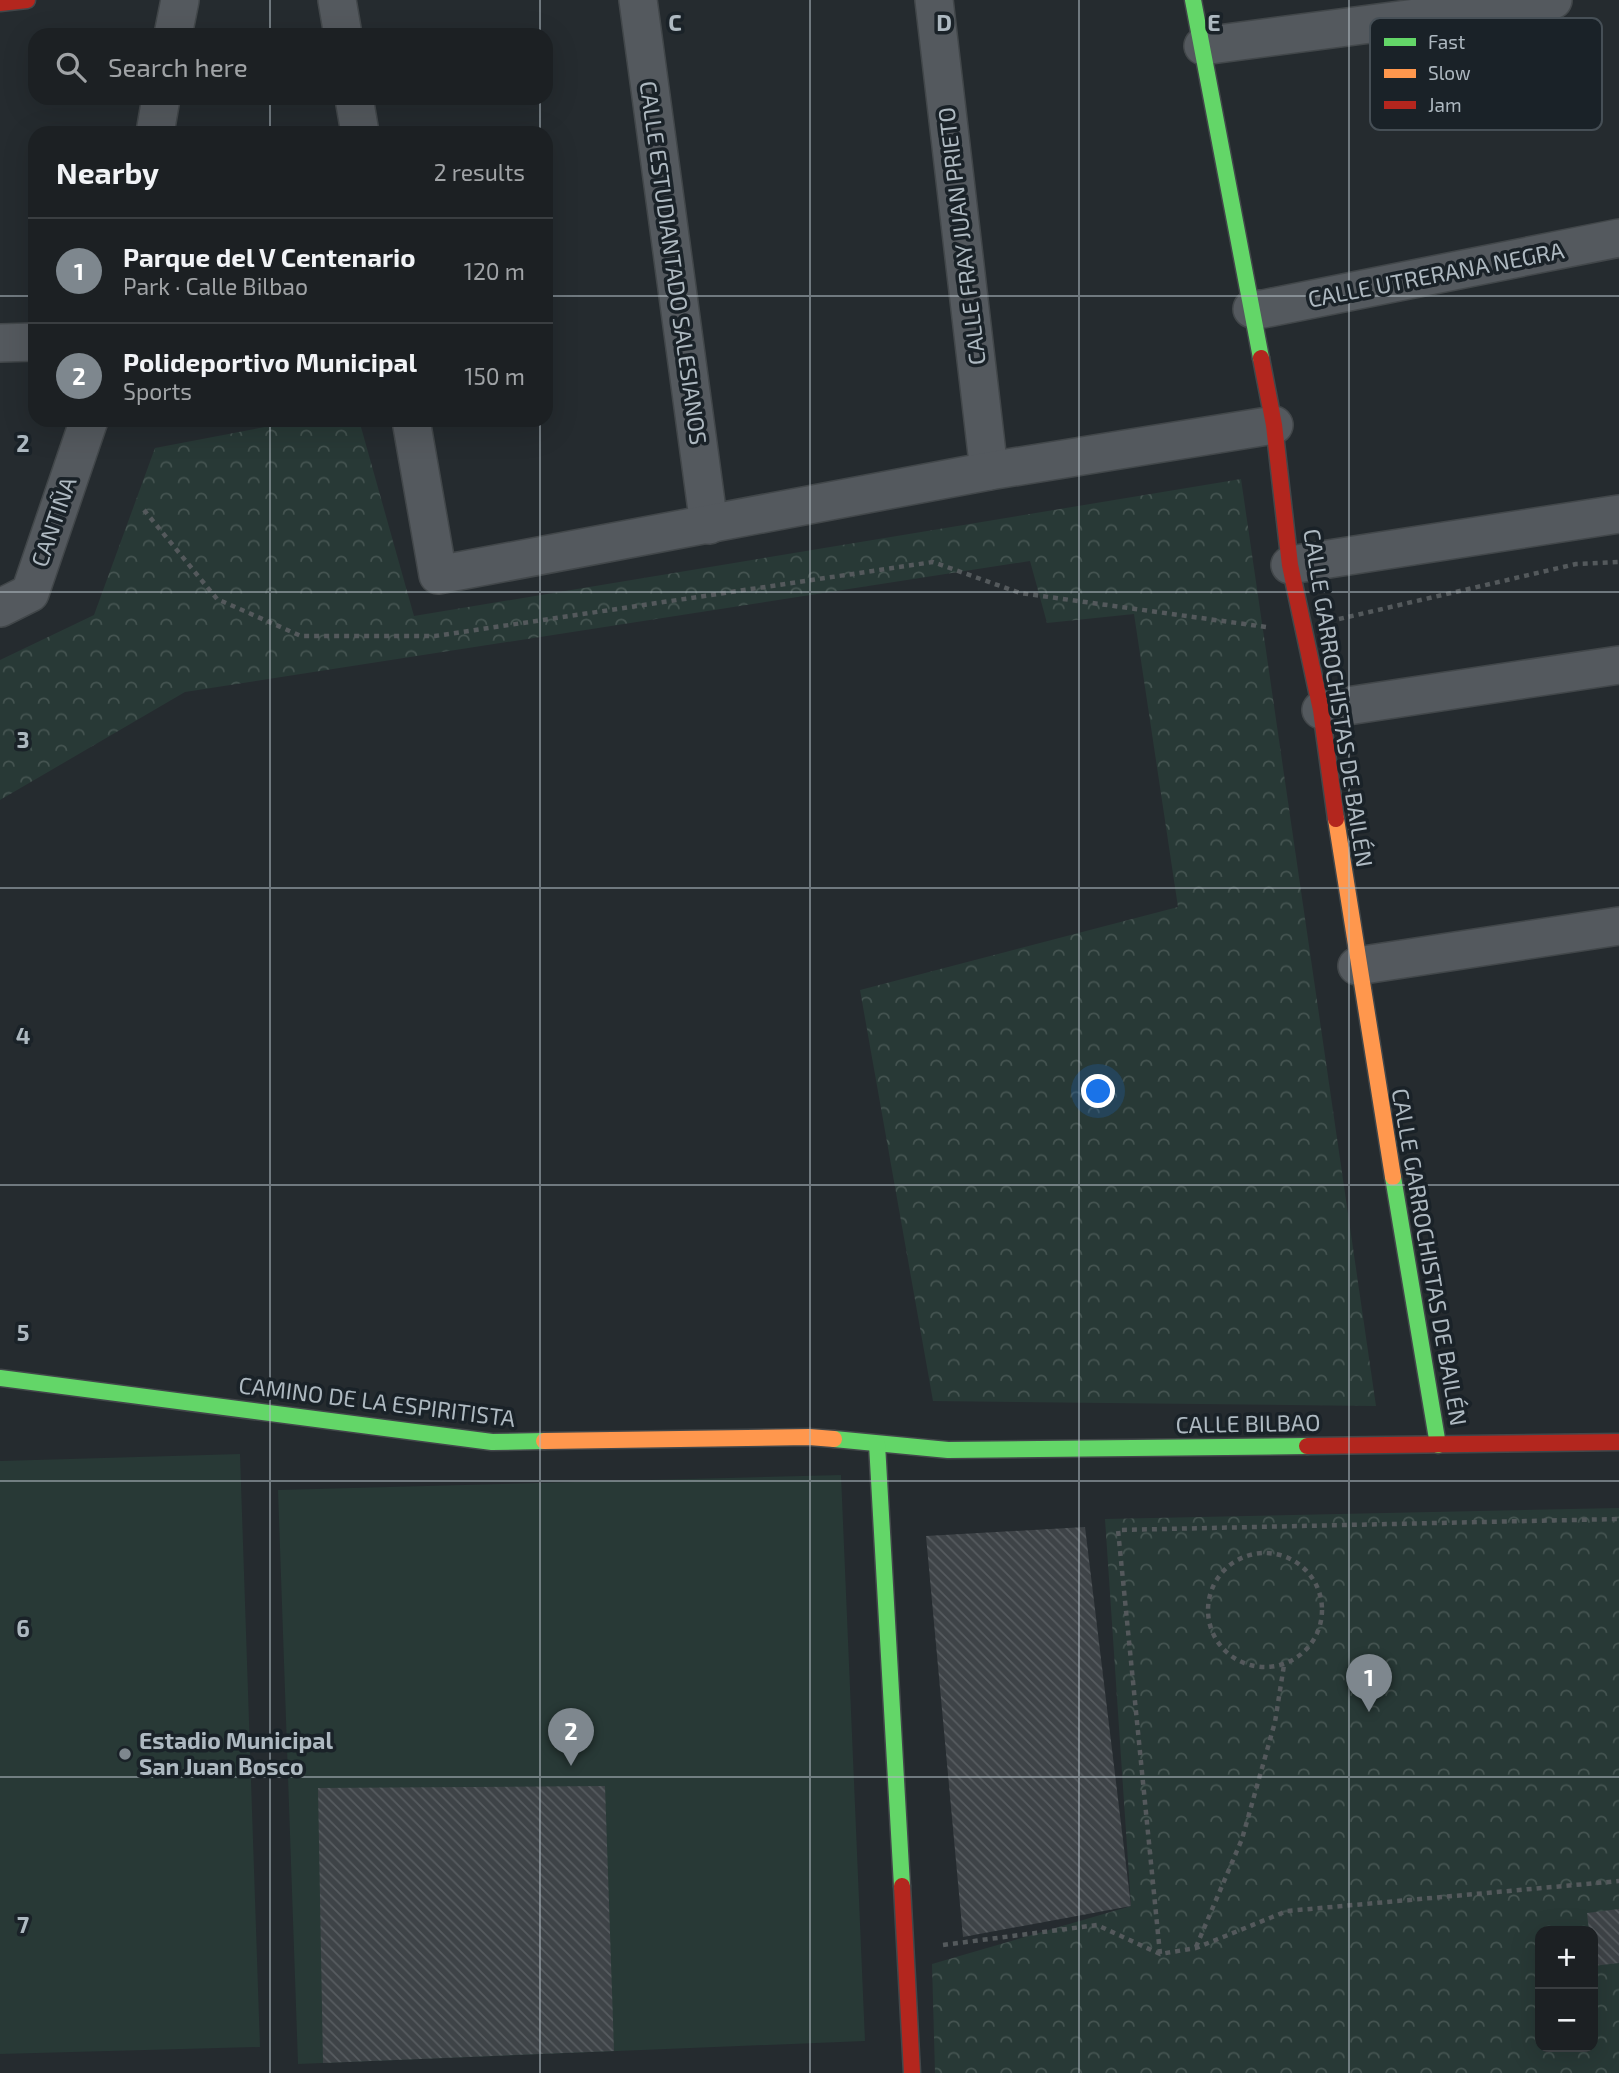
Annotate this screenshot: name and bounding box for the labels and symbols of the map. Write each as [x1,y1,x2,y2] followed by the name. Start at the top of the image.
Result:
[668,8,682,36] text: C
[936,8,952,36] text: D
[1207,8,1221,36] text: E
[1370,18,1602,130] legend
[1428,30,1465,53] text: Fast
[1428,61,1471,84] text: Slow
[635,79,713,447] street label: CALLE ESTUDIANTADO SALESIANOS
[1428,93,1462,116] text: Jam
[931,106,991,367] street label: CALLE FRAY JUAN PRIETO
[1305,235,1567,313] street label: CALLE UTRERANA NEGRA
[16,429,30,457] text: 2
[25,472,82,570] street label: CANTIÑA
[1298,527,1380,869] street label: CALLE GARROCHISTAS DE BAILÉN
[16,725,30,753] text: 3
[16,1021,30,1049] text: 4
[1081,1074,1115,1108] your location
[1386,1086,1473,1428] street label: CALLE GARROCHISTAS DE BAILÉN
[17,1318,29,1346] text: 5
[237,1370,518,1432] street label: CAMINO DE LA ESPIRITISTA
[1175,1408,1321,1438] street label: CALLE BILBAO
[16,1614,30,1642] text: 6
[1346,1654,1392,1712] pin: 1
[548,1708,594,1766] pin: 2
[139,1726,333,1780] place label: Estadio Municipal San Juan Bosco
[117,1746,133,1762] marker: Estadio Municipal San Juan Bosco
[17,1910,29,1938] text: 7

